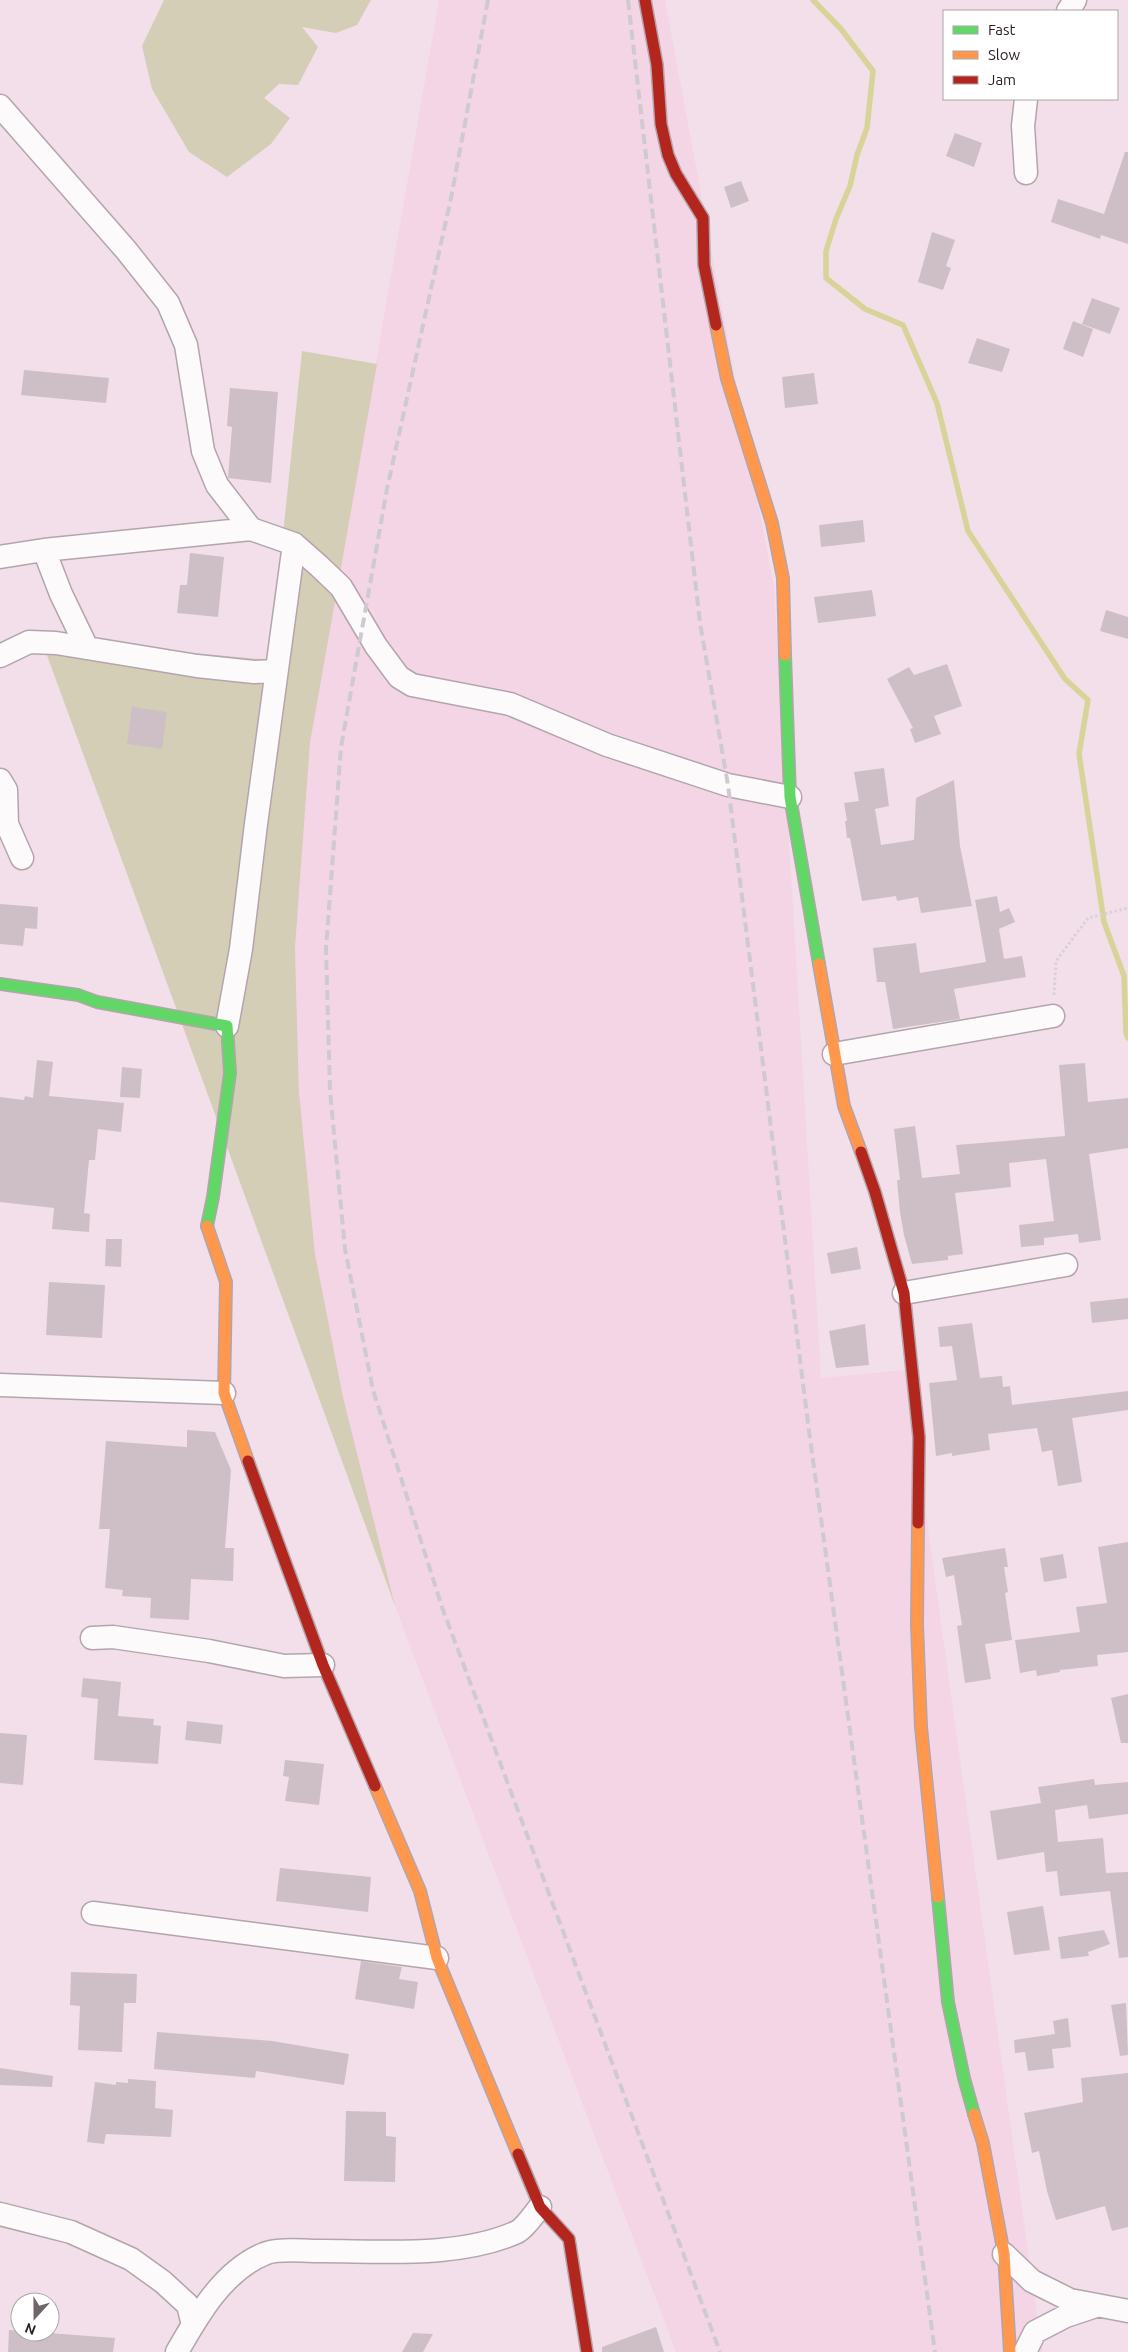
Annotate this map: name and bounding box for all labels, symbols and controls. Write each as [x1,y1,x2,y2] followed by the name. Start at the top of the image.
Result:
[943,10,1118,100] legend
[988,21,1016,38] text: Fast
[988,46,1021,63] text: Slow
[988,71,1016,88] text: Jam
[10,2292,60,2342] north arrow
[23,2320,38,2338] text: N

